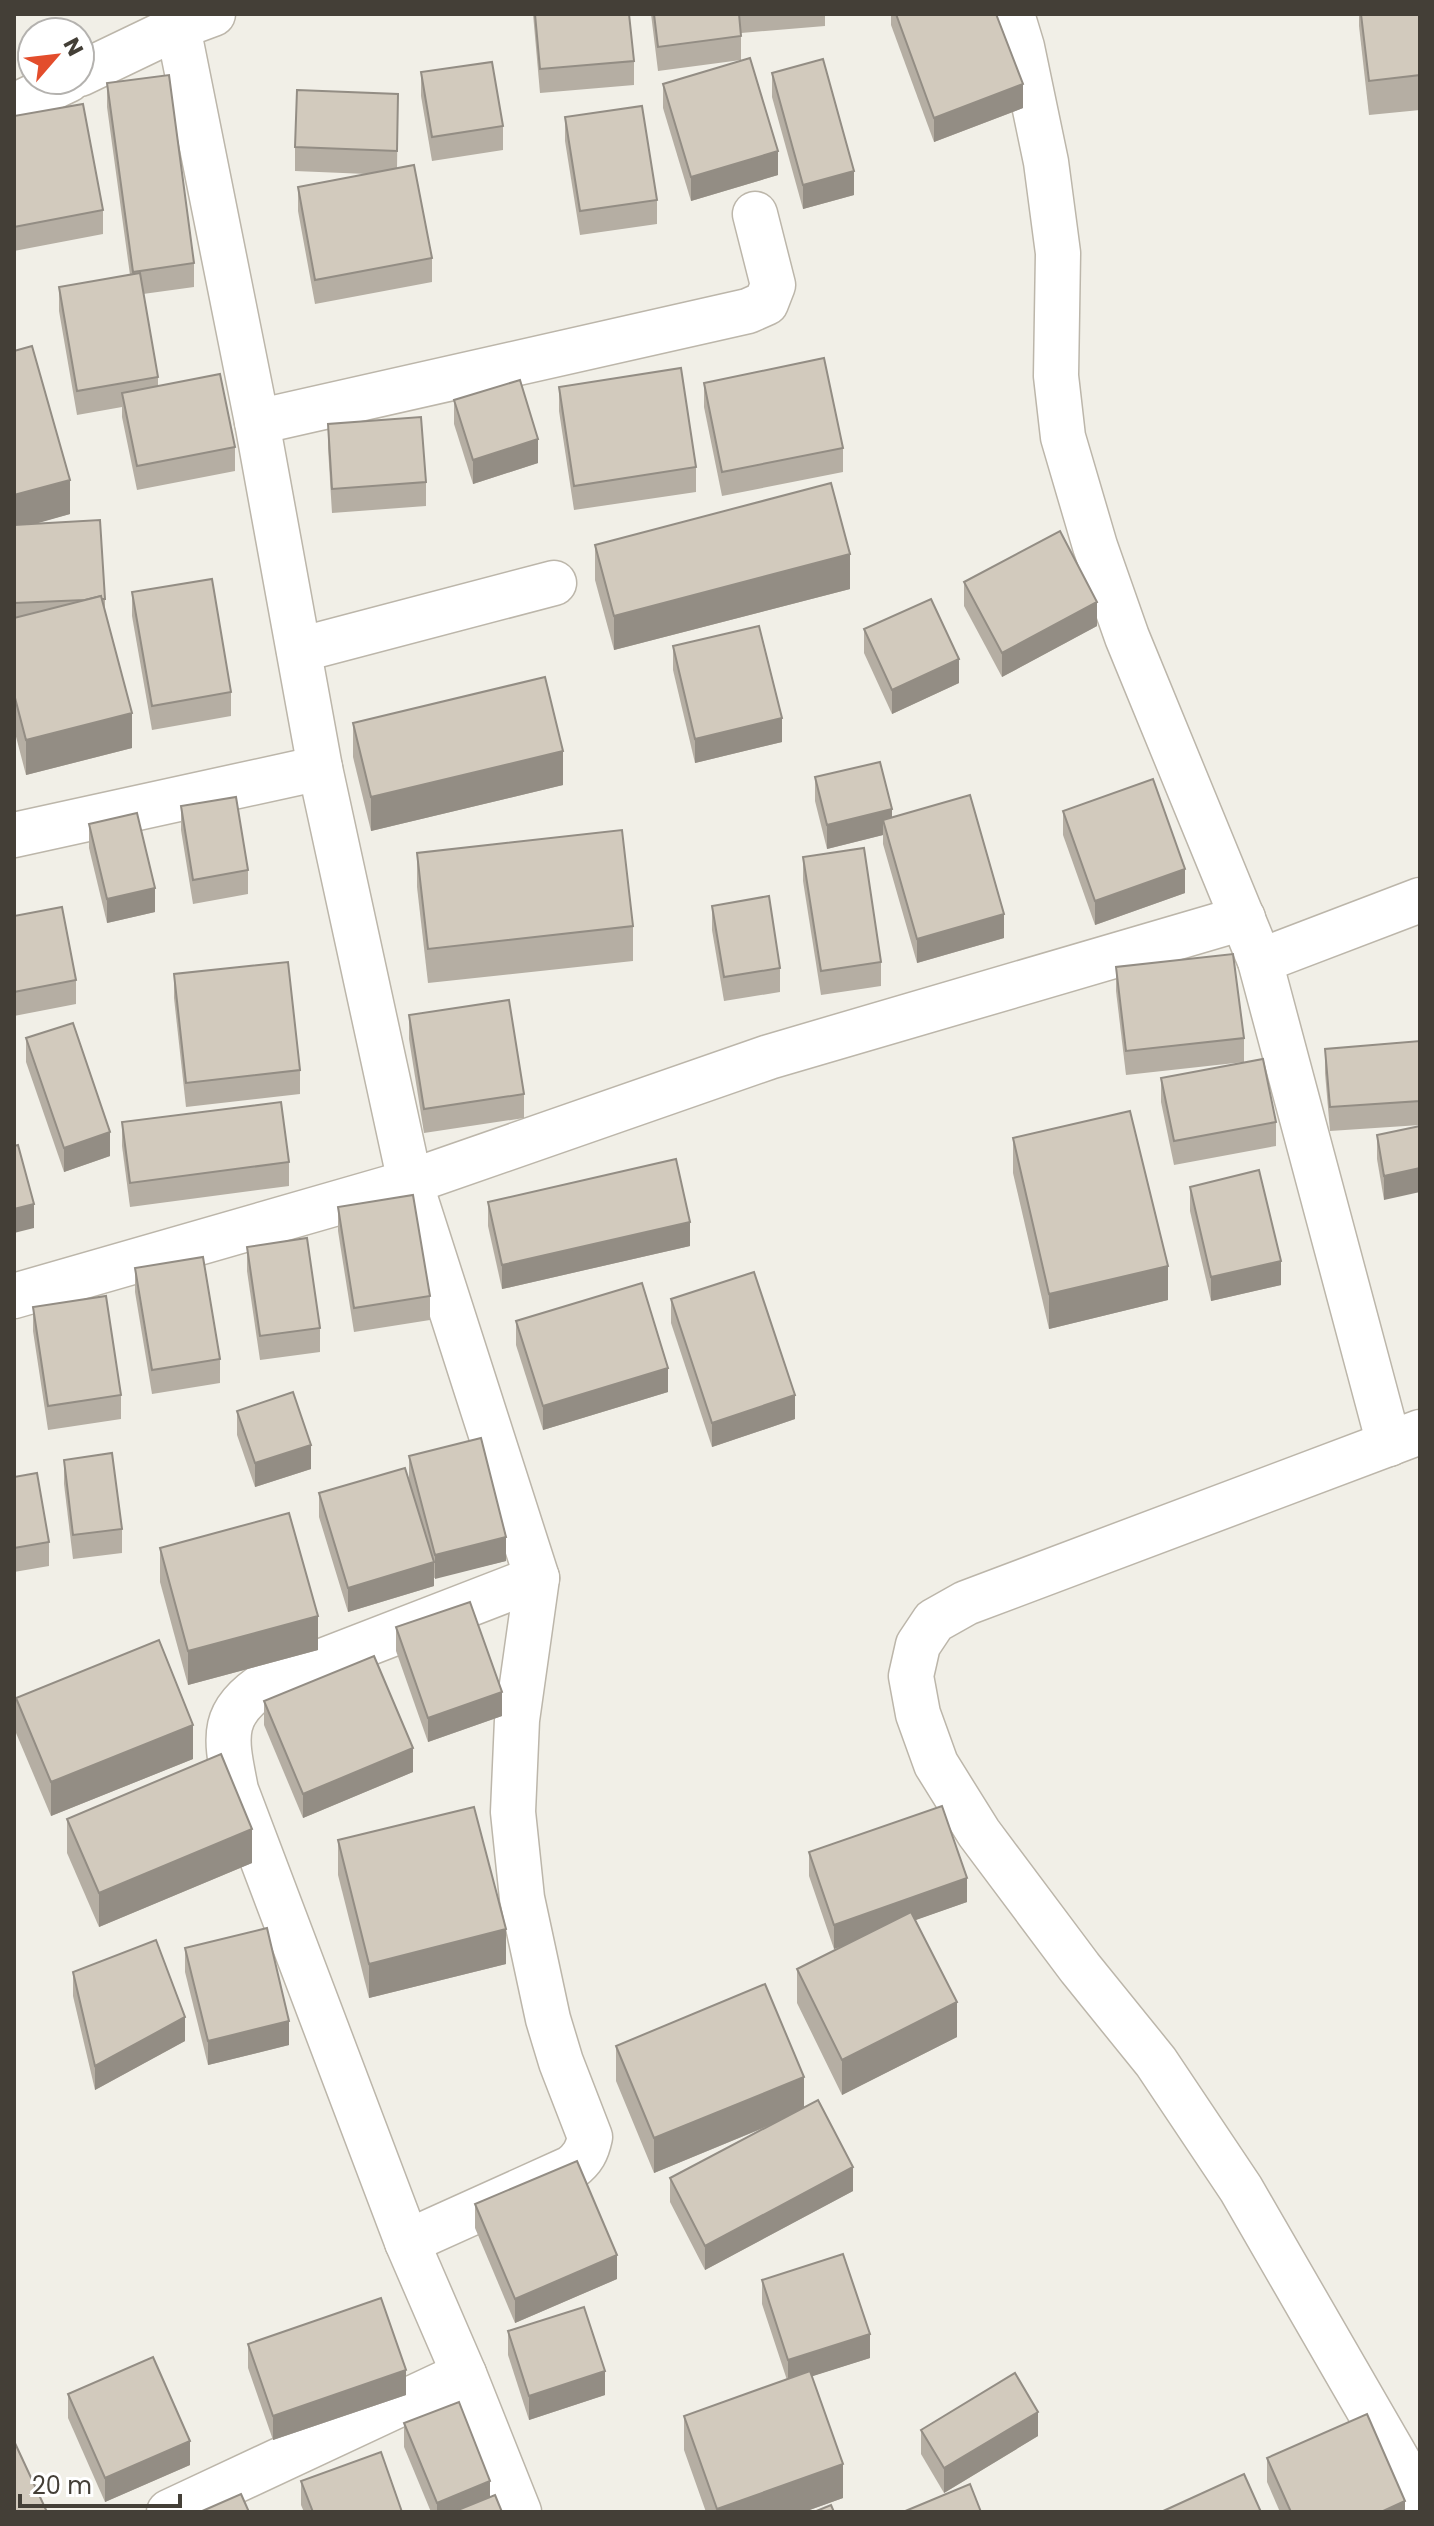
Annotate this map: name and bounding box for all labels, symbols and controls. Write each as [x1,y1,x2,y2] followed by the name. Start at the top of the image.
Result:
[16,16,96,96] north arrow
[56,32,91,61] text: N
[20,2458,180,2508] scale bar
[32,2469,92,2502] text: 20 m

